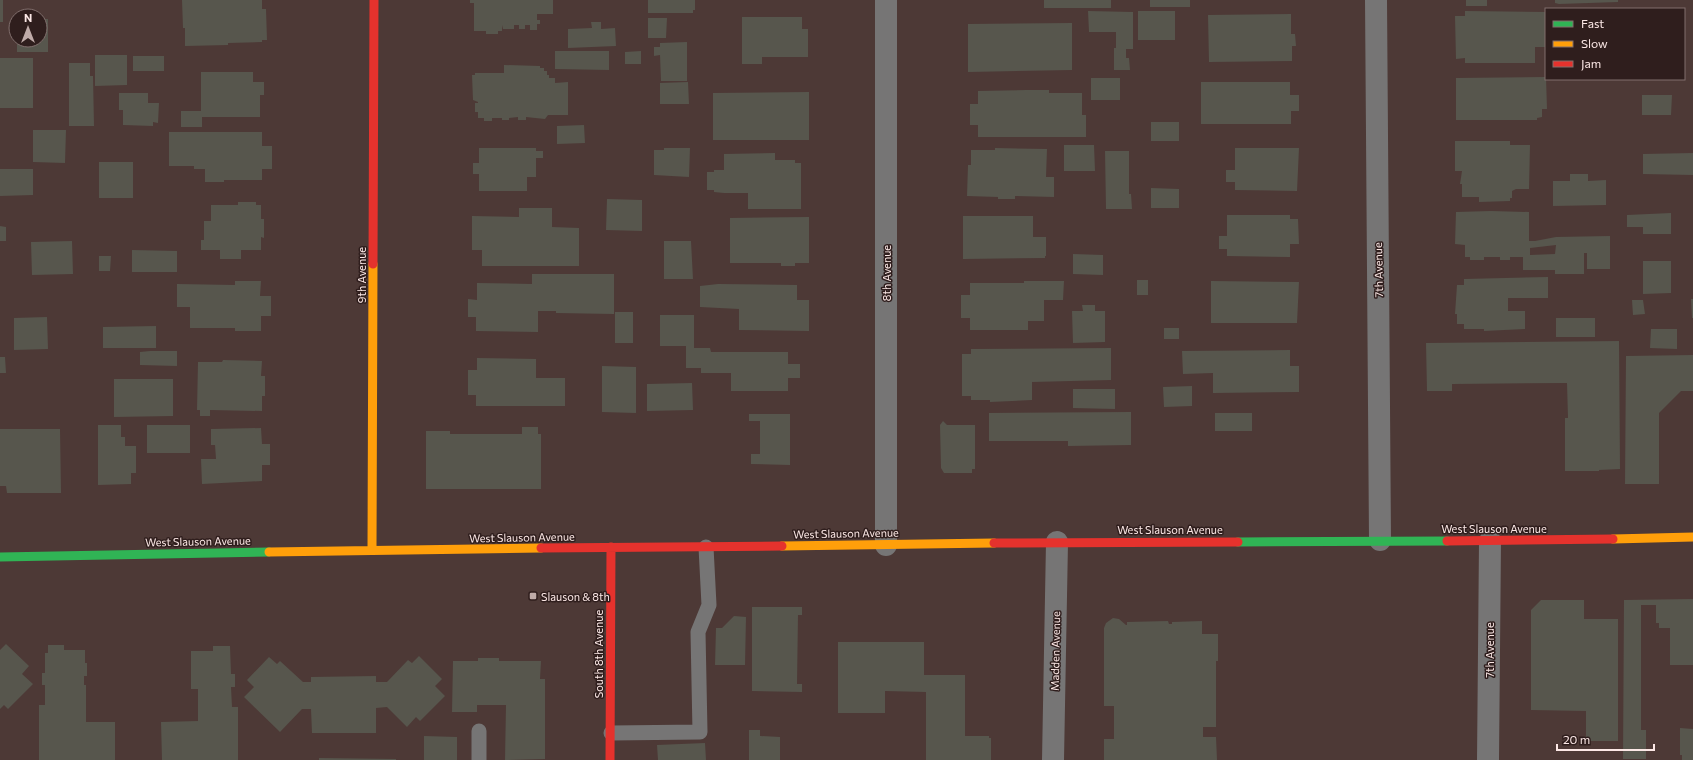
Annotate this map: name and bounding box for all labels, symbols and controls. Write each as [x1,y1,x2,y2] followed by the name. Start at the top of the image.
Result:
[8,8,48,48] north arrow
[1545,8,1685,80] legend
[24,11,32,24] text: N
[1581,16,1604,30] text: Fast
[1581,36,1608,50] text: Slow
[1581,56,1601,71] text: Jam
[1371,242,1385,298] street label: 7th Avenue
[880,245,893,301] street label: 8th Avenue
[355,247,368,303] street label: 9th Avenue
[1441,522,1547,535] street label: West Slauson Avenue
[1117,523,1223,536] street label: West Slauson Avenue
[793,526,899,540] street label: West Slauson Avenue
[469,530,575,544] street label: West Slauson Avenue
[145,534,251,548] street label: West Slauson Avenue
[541,590,610,603] place label: Slauson & 8th
[528,591,538,601] marker: Slauson & 8th
[592,610,605,698] street label: South 8th Avenue
[1048,611,1062,691] street label: Madden Avenue
[1483,622,1496,678] street label: 7th Avenue
[1557,726,1654,752] scale bar
[1563,732,1590,746] text: 20 m

